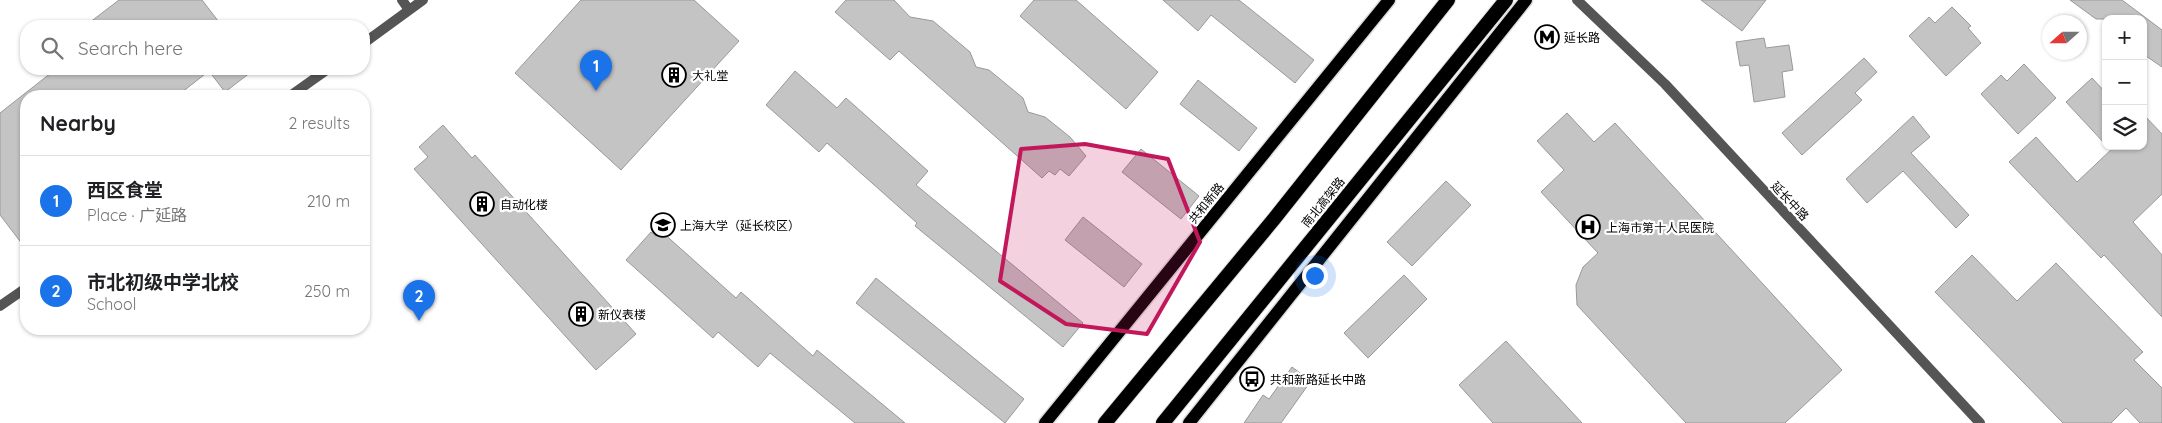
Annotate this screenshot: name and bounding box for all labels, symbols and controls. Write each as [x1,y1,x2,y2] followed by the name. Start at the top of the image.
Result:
[2042,15,2087,60] north arrow
[2102,15,2147,150] map controls
[2102,15,2147,60] button: +
[20,20,370,75] search box
[1534,24,1560,50] metro station icon: 延长路
[1564,30,1600,45] place label: 延长路
[38,34,66,62] icon: search
[78,36,183,60] text: Search here
[580,50,612,91] pin: 1
[2102,60,2147,105] button: −
[661,62,687,88] building icon: 大礼堂
[692,68,728,83] place label: 大礼堂
[2102,105,2147,150] button: layers
[40,110,116,136] text: Nearby
[288,113,350,133] text: 2 results
[1298,174,1348,230] street label: 南北高架路
[87,178,163,202] text: 西区食堂
[1768,178,1812,224] street label: 延长中路
[1185,180,1227,226] street label: 共和新路
[53,191,59,211] text: 1
[307,191,350,211] text: 210 m
[469,191,495,217] building icon: 自动化楼
[500,197,548,212] place label: 自动化楼
[87,205,187,225] text: Place · 广延路
[650,212,676,238] school or university icon: 上海大学（延长校区）
[1575,214,1601,240] hospital icon: 上海市第十人民医院
[680,218,800,233] place label: 上海大学（延长校区）
[1606,220,1714,235] place label: 上海市第十人民医院
[1302,263,1328,289] your location
[87,270,239,294] text: 市北初级中学北校
[403,280,435,321] pin: 2
[51,281,61,301] text: 2
[304,281,350,301] text: 250 m
[87,294,136,314] text: School
[568,301,594,327] building icon: 新仪表楼
[598,307,646,322] place label: 新仪表楼
[1239,366,1265,392] bus stop icon: 共和新路延长中路
[1270,372,1366,387] place label: 共和新路延长中路

